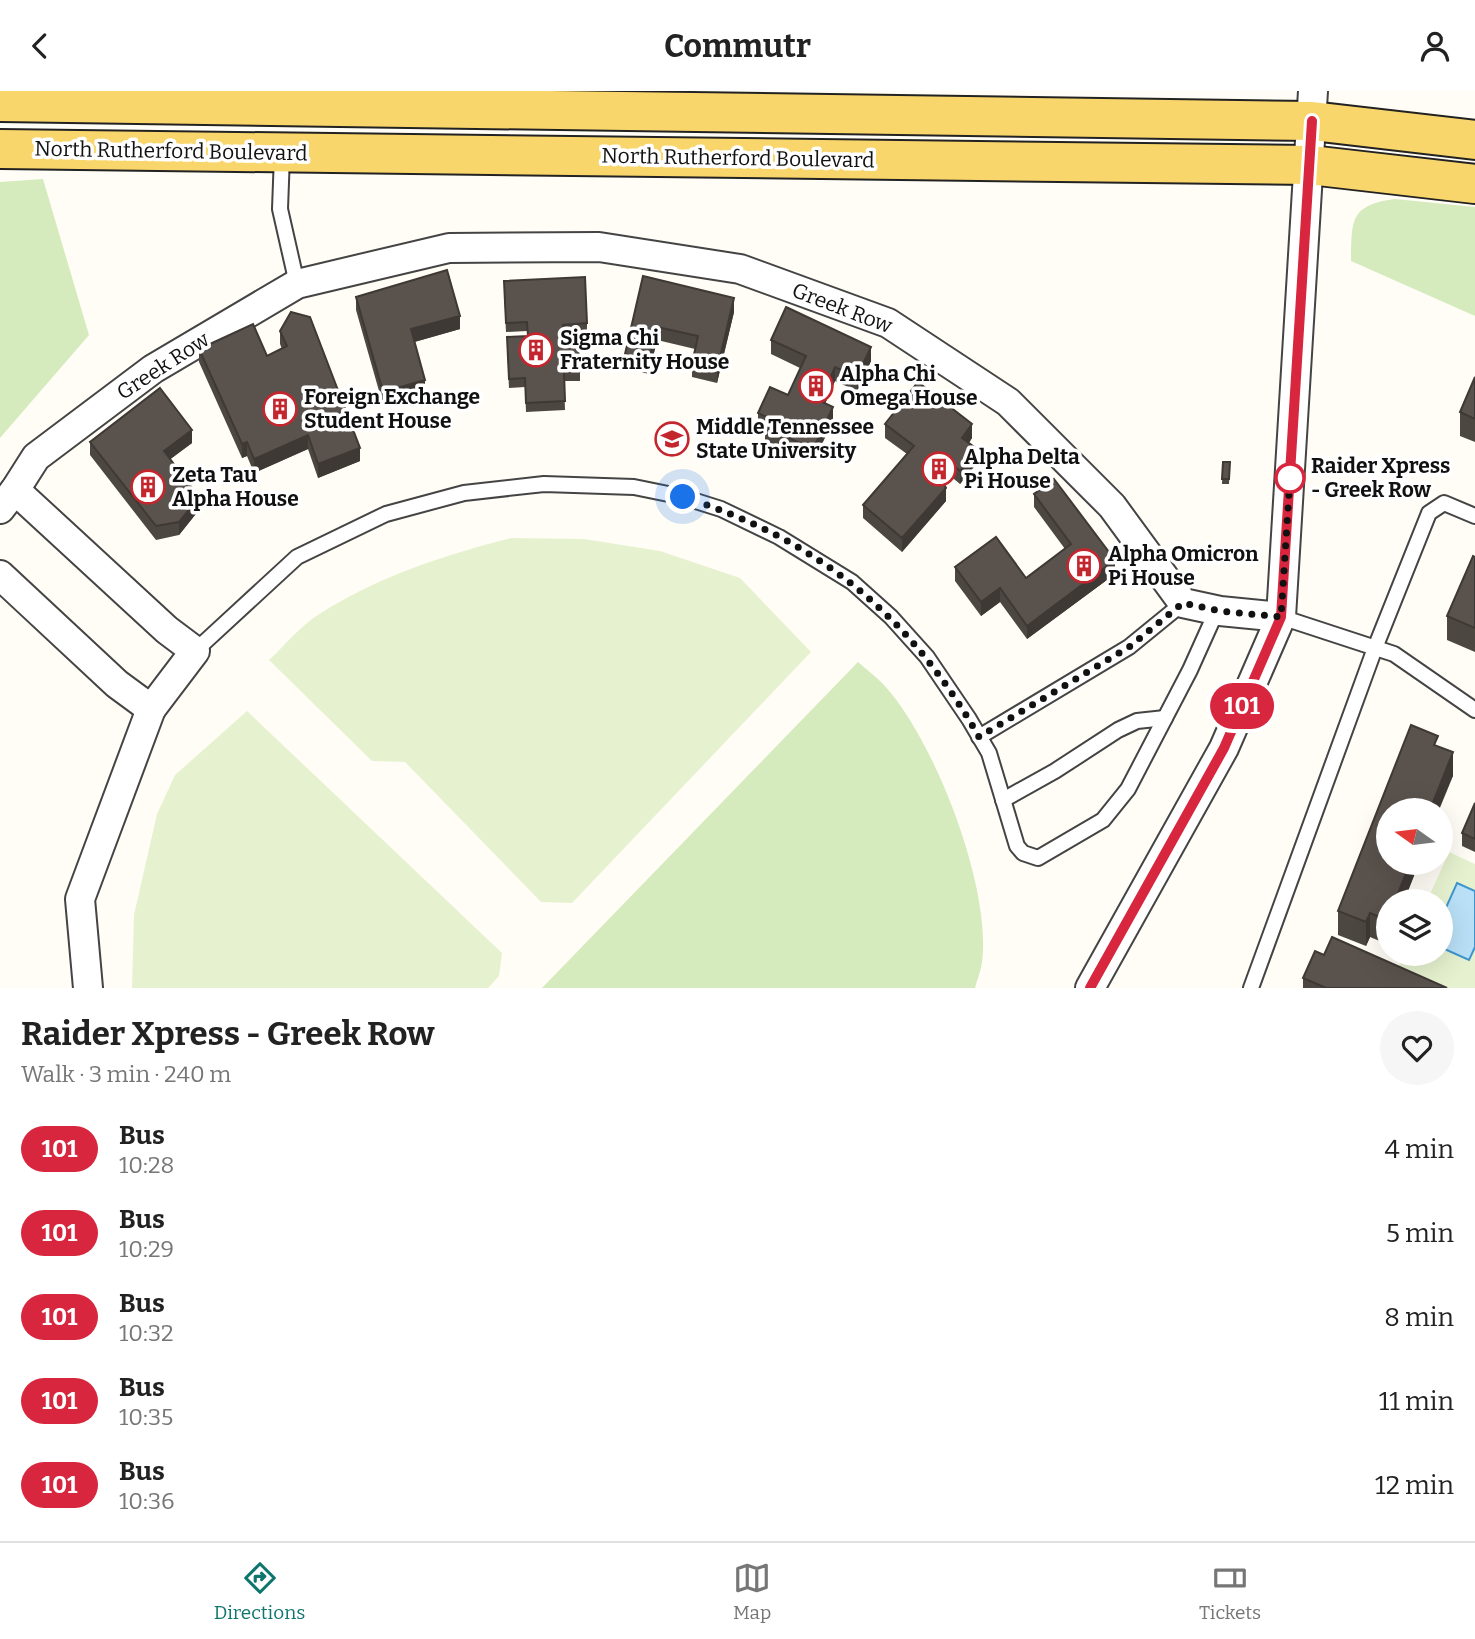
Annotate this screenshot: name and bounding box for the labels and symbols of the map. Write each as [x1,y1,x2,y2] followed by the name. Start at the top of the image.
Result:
[34,136,308,166] street label: North Rutherford Boulevard
[601,143,875,173] street label: North Rutherford Boulevard
[788,277,896,339] street label: Greek Row
[560,325,729,375] place label: Sigma Chi Fraternity House
[112,326,214,406] street label: Greek Row
[517,331,555,369] building icon: Sigma Chi Fraternity House
[840,361,978,411] place label: Alpha Chi Omega House
[797,367,835,405] building icon: Alpha Chi Omega House
[304,384,480,434] place label: Foreign Exchange Student House
[261,390,299,428] building icon: Foreign Exchange Student House
[696,414,874,464] place label: Middle Tennessee State University
[653,420,691,458] school or university icon: Middle Tennessee State University
[964,444,1080,494] place label: Alpha Delta Pi House
[920,450,958,488] building icon: Alpha Delta Pi House
[1311,453,1450,503] place label: Raider Xpress - Greek Row
[172,462,299,512] place label: Zeta Tau Alpha House
[1275,463,1305,493] marker: Raider Xpress - Greek Row
[129,468,167,506] building icon: Zeta Tau Alpha House
[665,479,700,514] your location
[1108,541,1259,591] place label: Alpha Omicron Pi House
[1065,547,1103,585] building icon: Alpha Omicron Pi House
[1202,683,1282,729] line badge: 101
[1376,798,1452,875] north arrow

